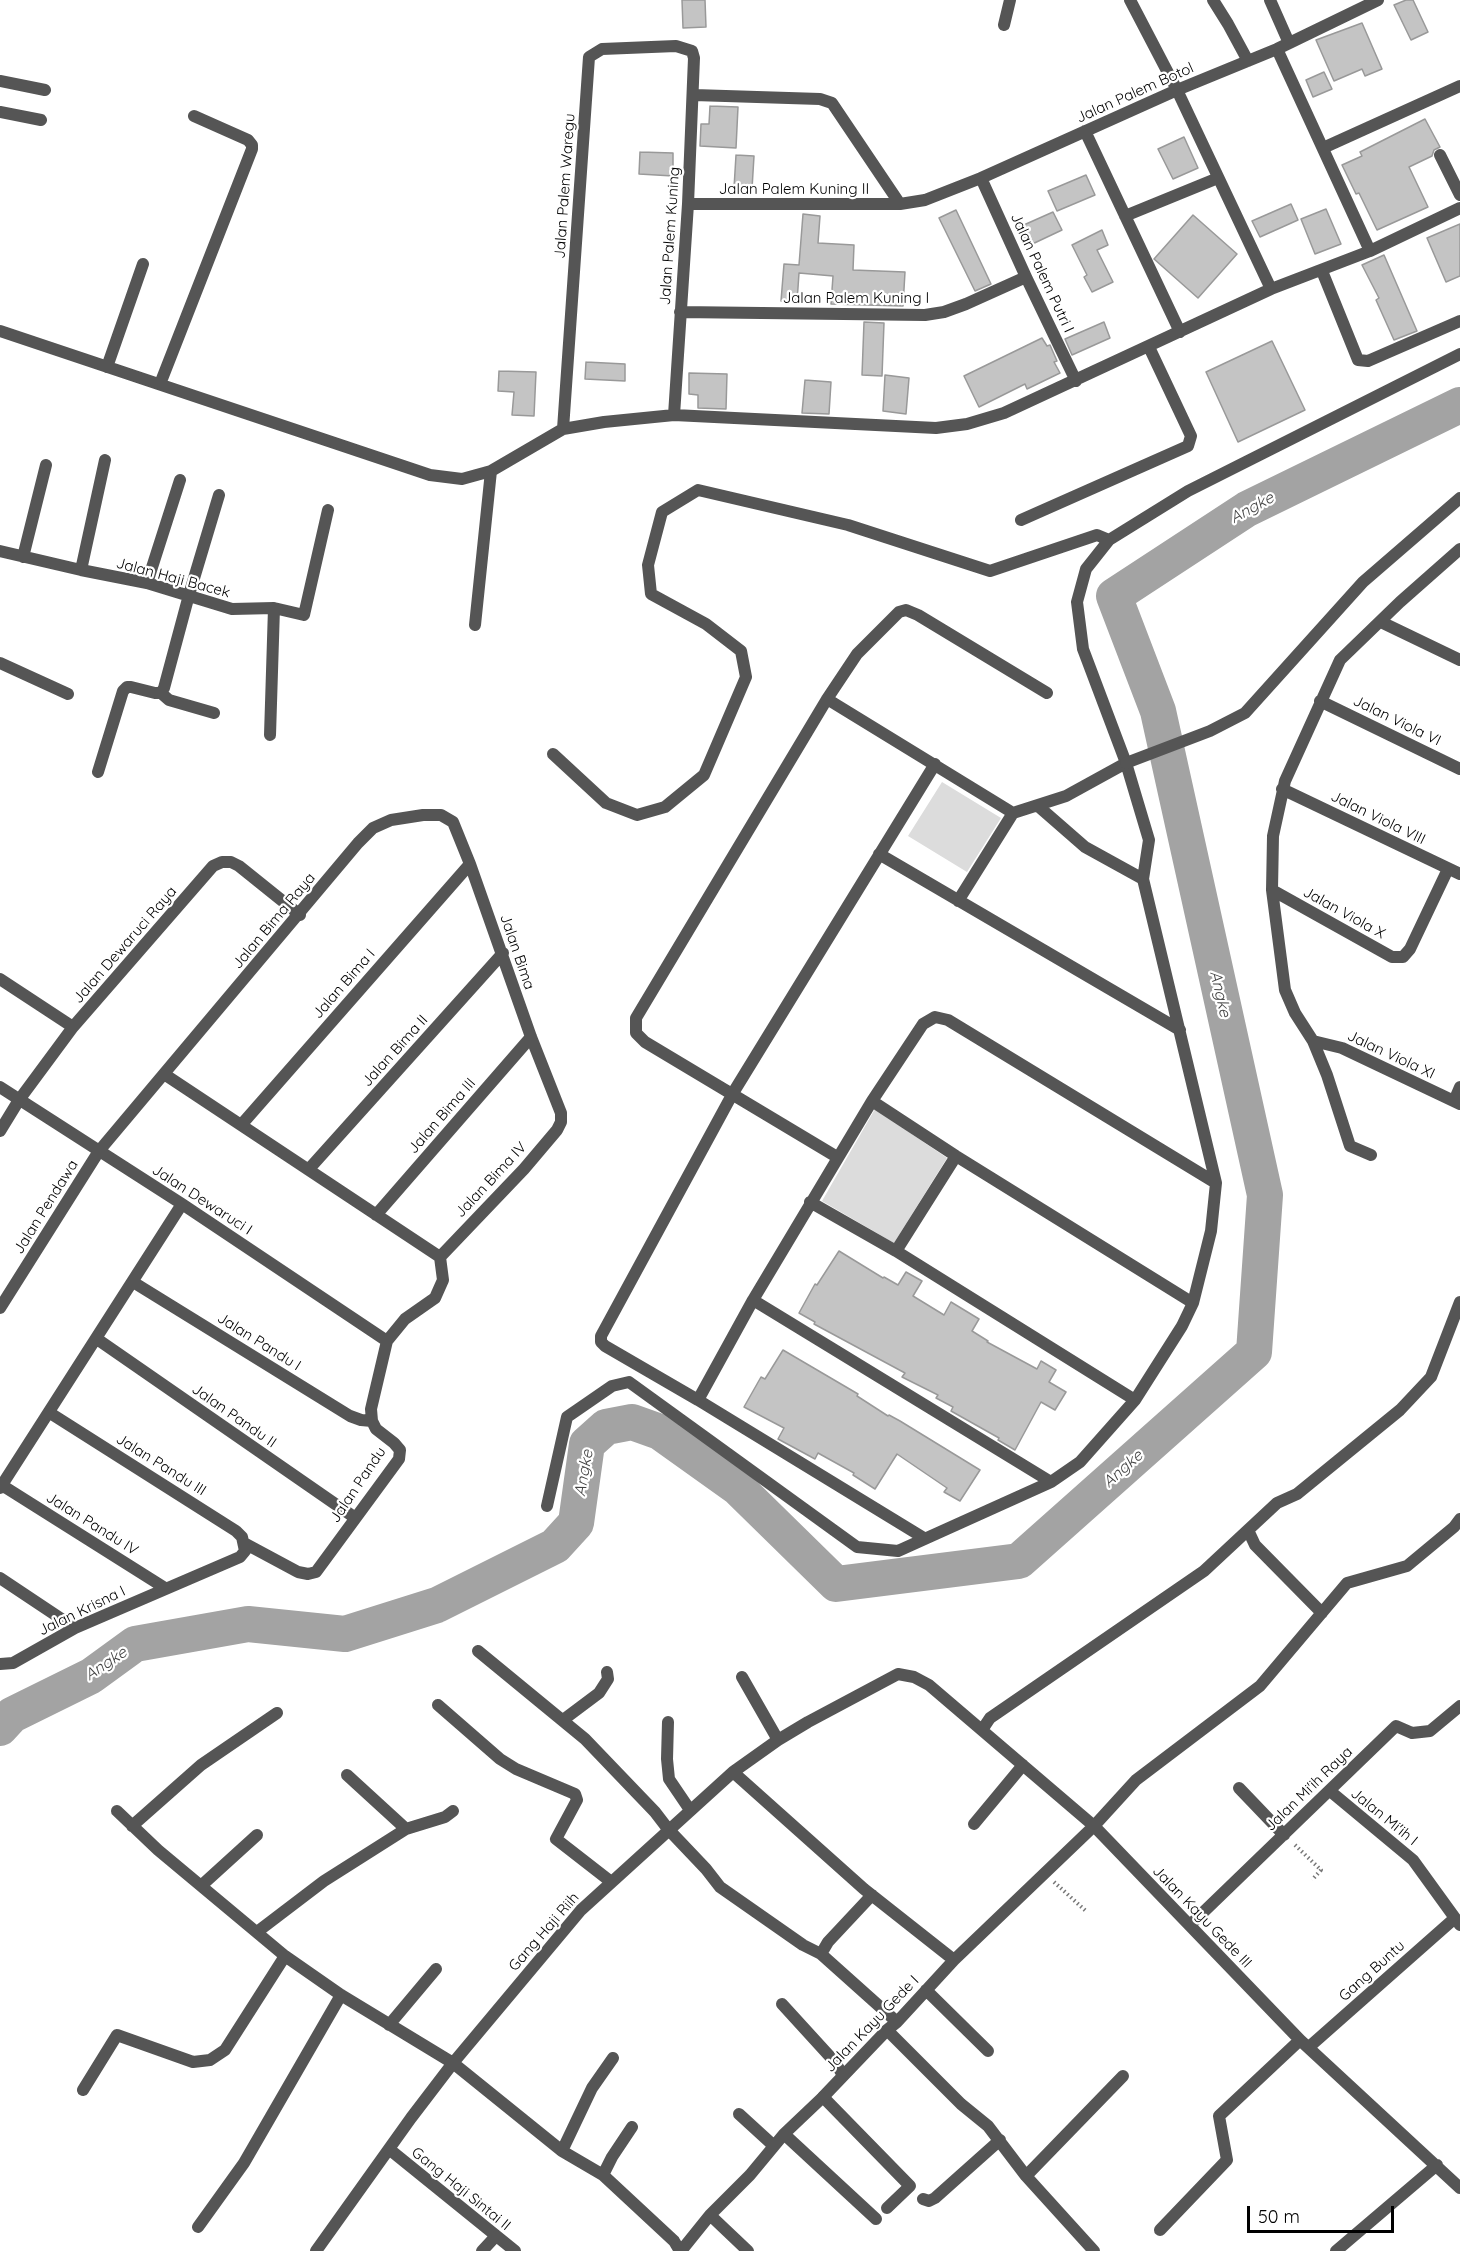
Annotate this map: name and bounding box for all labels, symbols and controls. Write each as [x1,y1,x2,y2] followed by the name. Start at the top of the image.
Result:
[1073,59,1197,127] street label: Jalan Palem Botol
[551,113,579,259] street label: Jalan Palem Waregu
[656,166,684,306] street label: Jalan Palem Kuning
[719,180,869,198] street label: Jalan Palem Kuning II
[1006,210,1078,336] street label: Jalan Palem Putri I
[783,289,929,307] street label: Jalan Palem Kuning I
[1227,488,1277,528] water label: Angke
[114,554,232,602] street label: Jalan Haji Bacek
[1350,692,1444,750] street label: Jalan Viola VI
[1328,787,1428,849] street label: Jalan Viola VIII
[229,869,319,973] street label: Jalan Bima Raya
[69,883,181,1007] street label: Jalan Dewaruci Raya
[1300,883,1388,943] street label: Jalan Viola X
[496,912,538,992] street label: Jalan Bima
[309,945,379,1023] street label: Jalan Bima I
[1205,969,1235,1019] water label: Angke
[358,1011,432,1091] street label: Jalan Bima II
[1344,1027,1438,1083] street label: Jalan Viola XI
[404,1075,480,1157] street label: Jalan Bima III
[451,1139,531,1221] street label: Jalan Bima IV
[10,1157,82,1257] street label: Jalan Pendawa
[148,1161,256,1239] street label: Jalan Dewaruci I
[214,1309,304,1375] street label: Jalan Pandu I
[188,1380,280,1452] street label: Jalan Pandu II
[113,1430,209,1500] street label: Jalan Pandu III
[326,1444,390,1526] street label: Jalan Pandu
[1099,1446,1147,1492] water label: Angke
[570,1448,598,1498] water label: Angke
[43,1488,141,1560] street label: Jalan Pandu IV
[36,1582,128,1640] street label: Jalan Krisna I
[81,1643,131,1685] water label: Angke
[1262,1743,1356,1835] street label: Jalan Mi'ih Raya
[1347,1784,1421,1850] street label: Jalan Mi'ih I
[1149,1862,1255,1972] street label: Jalan Kayu Gede III
[505,1889,583,1975] street label: Gang Haji Riih
[1335,1937,1409,2005] street label: Gang Buntu
[821,1972,923,2076] street label: Jalan Kayu Gede I
[408,2143,514,2235] street label: Gang Haji Sintai II
[1250,2194,1397,2232] scale bar
[1258,2205,1300,2228] text: 50 m

